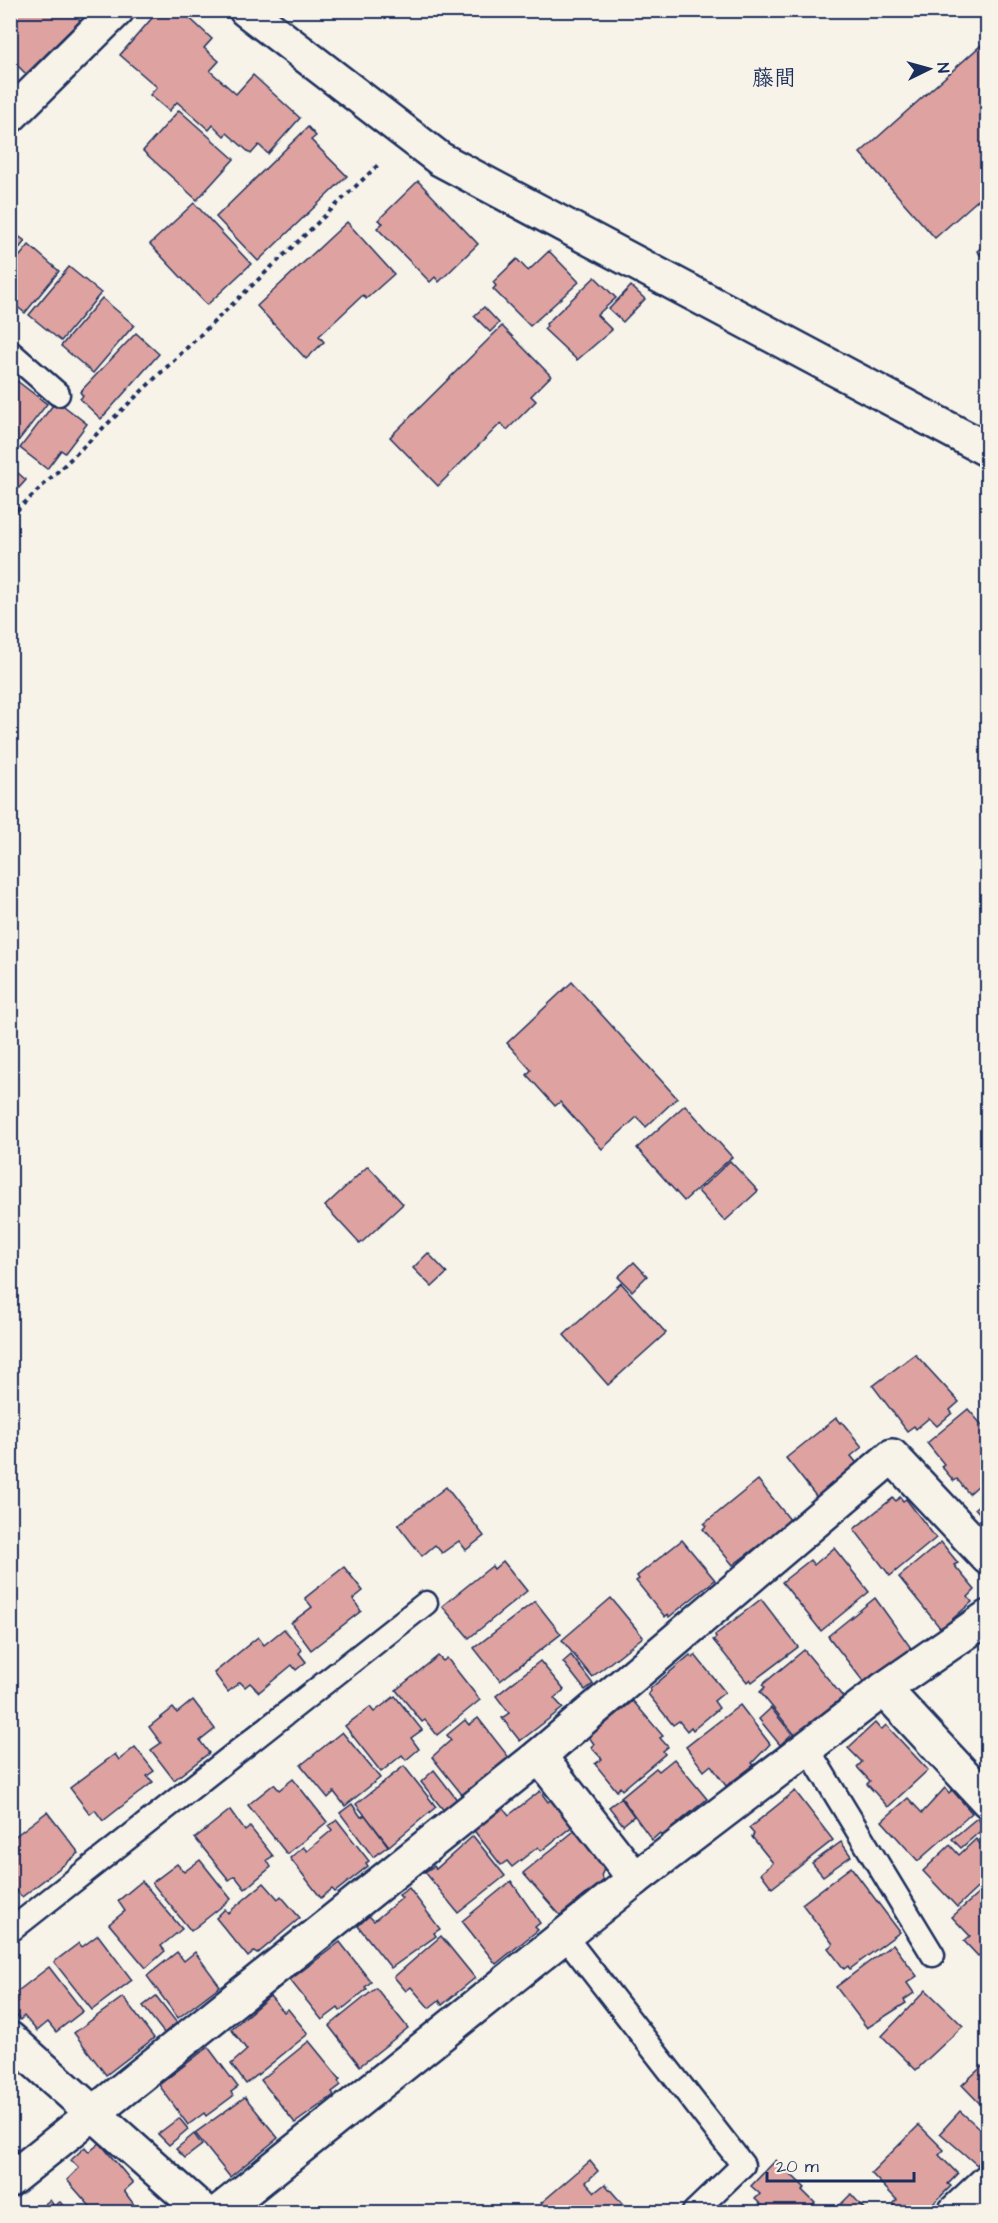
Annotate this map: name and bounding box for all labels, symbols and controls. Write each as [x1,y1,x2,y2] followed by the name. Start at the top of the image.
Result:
[899,39,959,99] north arrow
[932,62,954,74] text: N
[752,63,796,94] district label: 藤間
[767,2145,914,2183] scale bar
[776,2154,819,2179] text: 20 m

